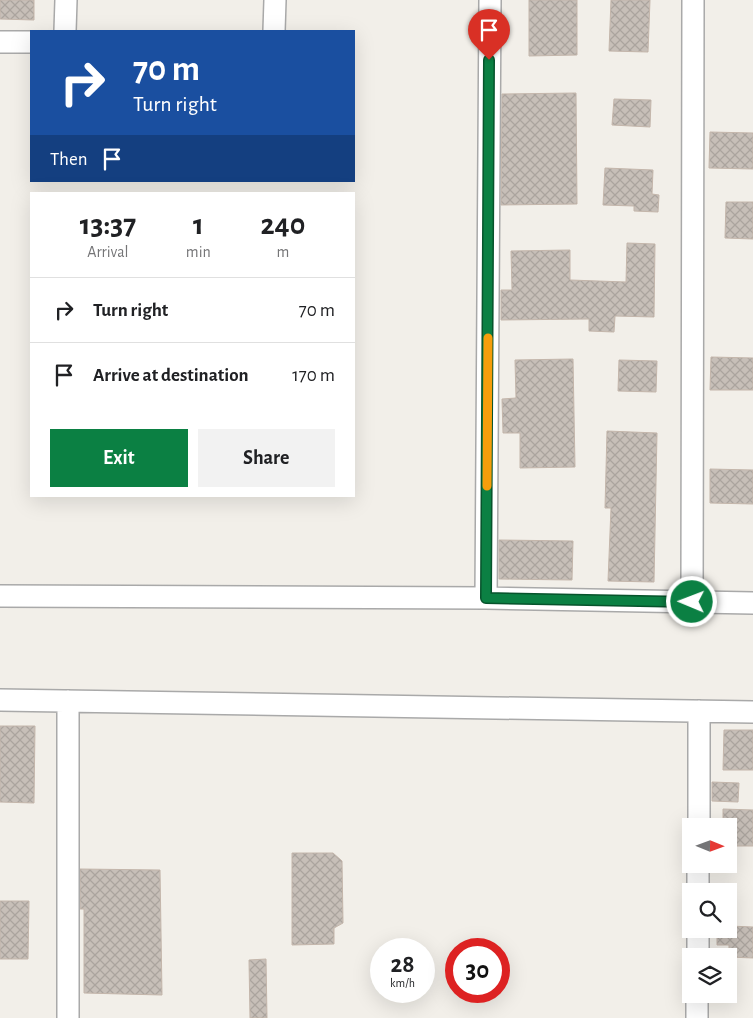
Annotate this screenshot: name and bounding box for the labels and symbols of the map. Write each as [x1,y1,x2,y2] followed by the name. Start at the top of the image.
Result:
[468,9,510,60] pin
[665,575,717,627] position arrow
[682,818,738,872] north arrow
[445,938,510,1003] speed limit sign: 30

